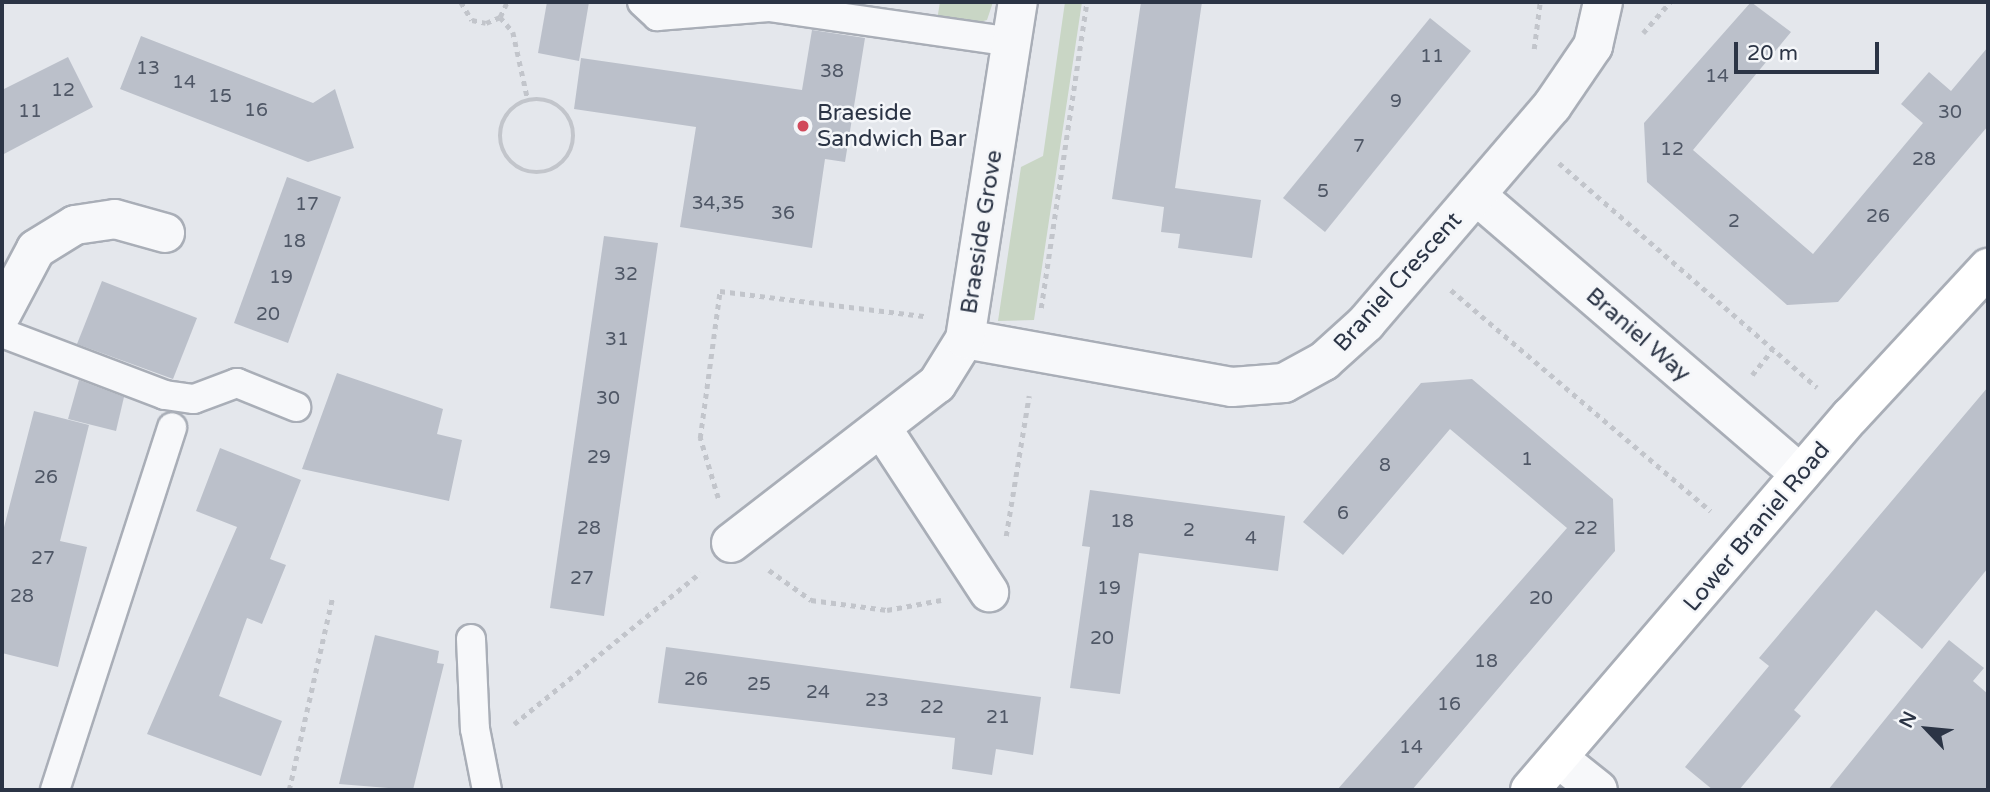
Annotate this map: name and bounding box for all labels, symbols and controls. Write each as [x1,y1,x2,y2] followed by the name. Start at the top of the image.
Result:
[1738,28,1883,72] scale bar
[1747,41,1798,66] text: 20 m
[1420,46,1444,68] house number: 11
[136,58,160,80] house number: 13
[820,61,844,83] house number: 38
[1705,66,1729,88] house number: 14
[172,72,196,94] house number: 14
[51,80,75,102] house number: 12
[208,86,232,108] house number: 15
[1390,91,1402,113] house number: 9
[817,99,966,153] place label: Braeside Sandwich Bar
[244,100,268,122] house number: 16
[18,101,42,123] house number: 11
[1938,102,1962,124] house number: 30
[795,118,811,134] marker: Braeside Sandwich Bar
[1353,136,1365,158] house number: 7
[1660,139,1684,161] house number: 12
[955,148,1009,316] street label: Braeside Grove
[1912,149,1936,171] house number: 28
[1317,181,1329,203] house number: 5
[692,193,744,215] house number: 34,35
[295,194,319,216] house number: 17
[771,203,795,225] house number: 36
[1866,206,1890,228] house number: 26
[1328,207,1468,357] street label: Braniel Crescent
[1728,211,1740,233] house number: 2
[282,231,306,253] house number: 18
[614,264,638,286] house number: 32
[269,267,293,289] house number: 19
[1580,282,1696,388] street label: Braniel Way
[256,304,280,326] house number: 20
[605,329,629,351] house number: 31
[596,388,620,410] house number: 30
[1678,437,1836,617] street label: Lower Braniel Road
[587,447,611,469] house number: 29
[1521,449,1533,471] house number: 1
[1379,455,1391,477] house number: 8
[34,467,58,489] house number: 26
[1337,503,1349,525] house number: 6
[1110,511,1134,533] house number: 18
[577,518,601,540] house number: 28
[1574,518,1598,540] house number: 22
[1183,520,1195,542] house number: 2
[1245,528,1257,550] house number: 4
[31,548,55,570] house number: 27
[570,568,594,590] house number: 27
[1097,578,1121,600] house number: 19
[10,586,34,608] house number: 28
[1529,588,1553,610] house number: 20
[1090,628,1114,650] house number: 20
[1474,651,1498,673] house number: 18
[684,669,708,691] house number: 26
[747,674,771,696] house number: 25
[806,682,830,704] house number: 24
[865,690,889,712] house number: 23
[1437,694,1461,716] house number: 16
[1892,694,1962,764] north arrow
[920,697,944,719] house number: 22
[986,707,1010,729] house number: 21
[1895,708,1921,731] text: N
[1399,737,1423,759] house number: 14

